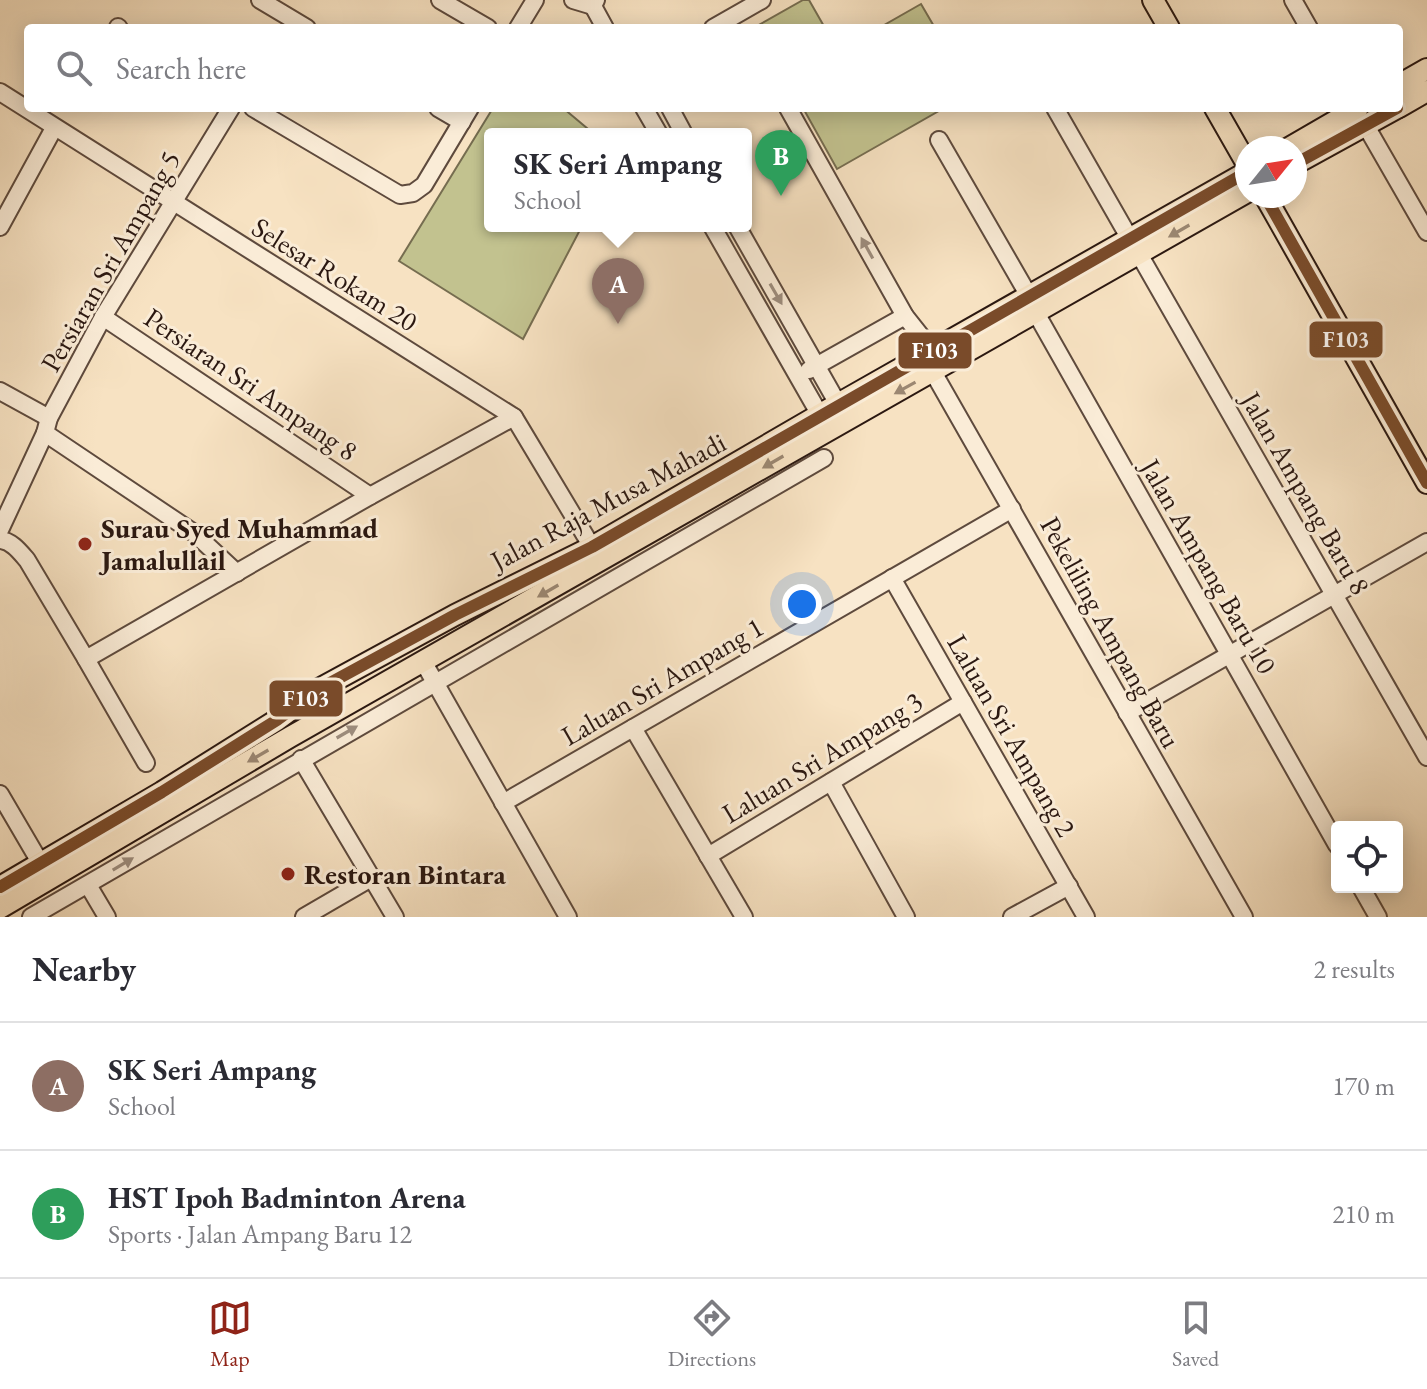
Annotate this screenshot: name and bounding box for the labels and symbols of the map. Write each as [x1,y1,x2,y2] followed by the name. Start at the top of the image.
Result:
[755,130,807,196] pin: B
[1235,136,1307,208] north arrow
[32,144,188,378] street label: Persiaran Sri Ampang 5
[245,209,425,339] street label: Selesar Rokam 20
[1168,224,1191,238] one-way arrow
[861,237,875,259] one-way arrow
[592,258,644,324] pin: A
[768,283,782,305] one-way arrow
[138,299,364,469] street label: Persiaran Sri Ampang 8
[1308,320,1384,359] line badge: F103
[1323,325,1369,354] text: F103
[897,331,973,370] line badge: F103
[912,336,958,365] text: F103
[894,381,916,395] one-way arrow
[1232,383,1379,601] street label: Jalan Ampang Baru 8
[482,424,732,579] street label: Jalan Raja Musa Mahadi
[1132,450,1285,680] street label: Jalan Ampang Baru 10
[762,455,785,469] one-way arrow
[98,510,379,578] place label: Surau Syed Muhammad Jamalullail
[1032,510,1190,754] street label: Pekeliling Ampang Baru
[76,535,94,553] marker: Surau Syed Muhammad Jamalullail
[537,584,559,598] one-way arrow
[782,584,822,624] your location
[554,608,770,754] street label: Laluan Sri Ampang 1
[939,627,1085,843] street label: Laluan Sri Ampang 2
[268,679,344,718] line badge: F103
[715,683,929,831] street label: Laluan Sri Ampang 3
[283,684,329,713] text: F103
[336,726,358,740] one-way arrow
[247,749,269,763] one-way arrow
[304,856,506,892] place label: Restoran Bintara
[112,857,134,871] one-way arrow
[279,865,297,883] marker: Restoran Bintara

